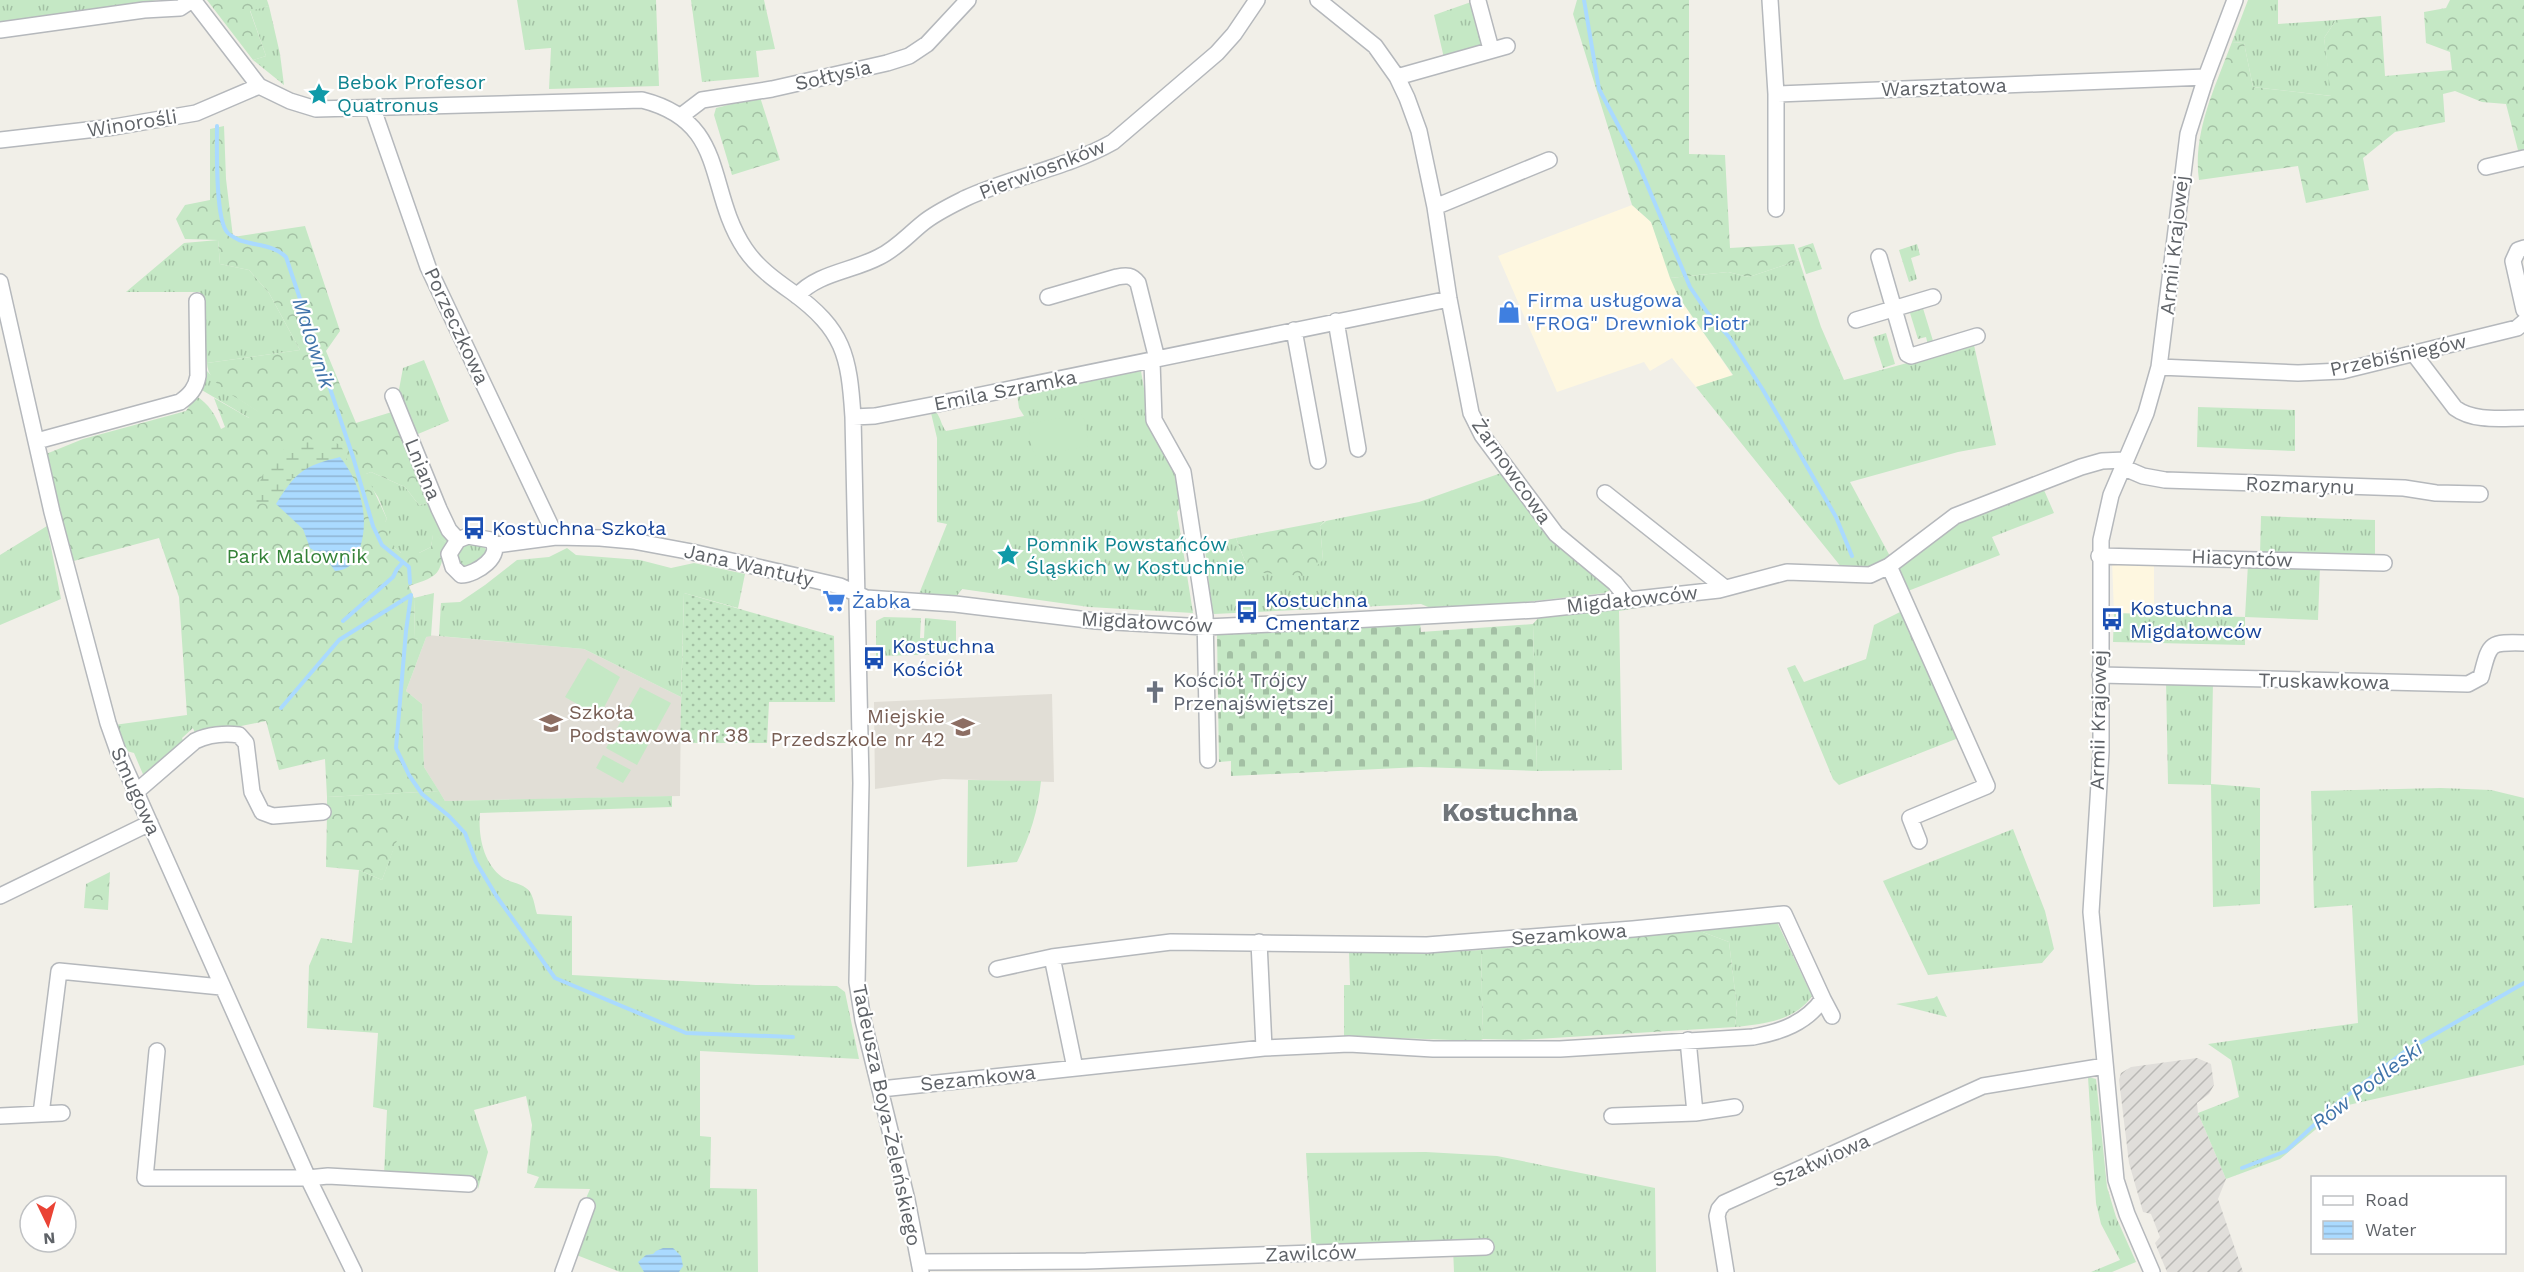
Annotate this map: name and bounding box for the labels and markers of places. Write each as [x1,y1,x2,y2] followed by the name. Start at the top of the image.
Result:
[337,70,486,117] place label: Bebok Profesor Quatronus
[306,81,332,107] place icon: Bebok Profesor Quatronus
[1527,288,1748,335] place label: Firma usługowa "FROG" Drewniok Piotr
[1496,299,1522,325] shop icon: Firma usługowa "FROG" Drewniok Piotr
[461,515,487,541] bus stop icon: Kostuchna Szkoła
[492,516,666,540] place label: Kostuchna Szkoła
[1026,532,1245,579] place label: Pomnik Powstańców Śląskich w Kostuchnie
[995,542,1021,568] place icon: Pomnik Powstańców Śląskich w Kostuchnie
[821,588,847,614] supermarket icon: Żabka
[1265,588,1368,635] place label: Kostuchna Cmentarz
[852,589,911,613] place label: Żabka
[2130,596,2262,643] place label: Kostuchna Migdałowców
[1234,599,1260,625] bus stop icon: Kostuchna Cmentarz
[2099,606,2125,632] bus stop icon: Kostuchna Migdałowców
[892,634,995,681] place label: Kostuchna Kościół
[861,645,887,671] bus stop icon: Kostuchna Kościół
[1173,668,1334,715] place label: Kościół Trójcy Przenajświętszej
[1142,679,1168,705] church icon: Kościół Trójcy Przenajświętszej
[569,700,749,747] place label: Szkoła Podstawowa nr 38
[771,704,945,751] place label: Miejskie Przedszkole nr 42
[538,710,564,736] school or university icon: Szkoła Podstawowa nr 38
[950,714,976,740] school or university icon: Miejskie Przedszkole nr 42

